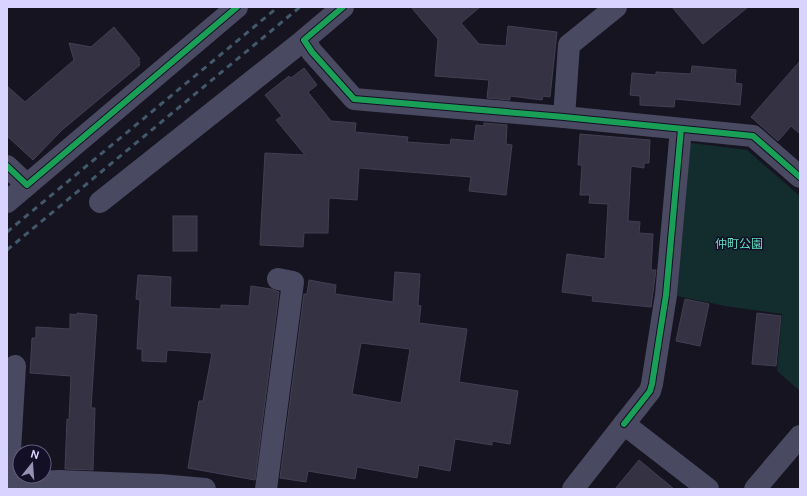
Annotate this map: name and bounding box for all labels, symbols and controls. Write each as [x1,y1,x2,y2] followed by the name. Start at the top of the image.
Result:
[715,236,763,252] park label: 仲町公園
[12,444,52,484] north arrow
[29,447,41,462] text: N

